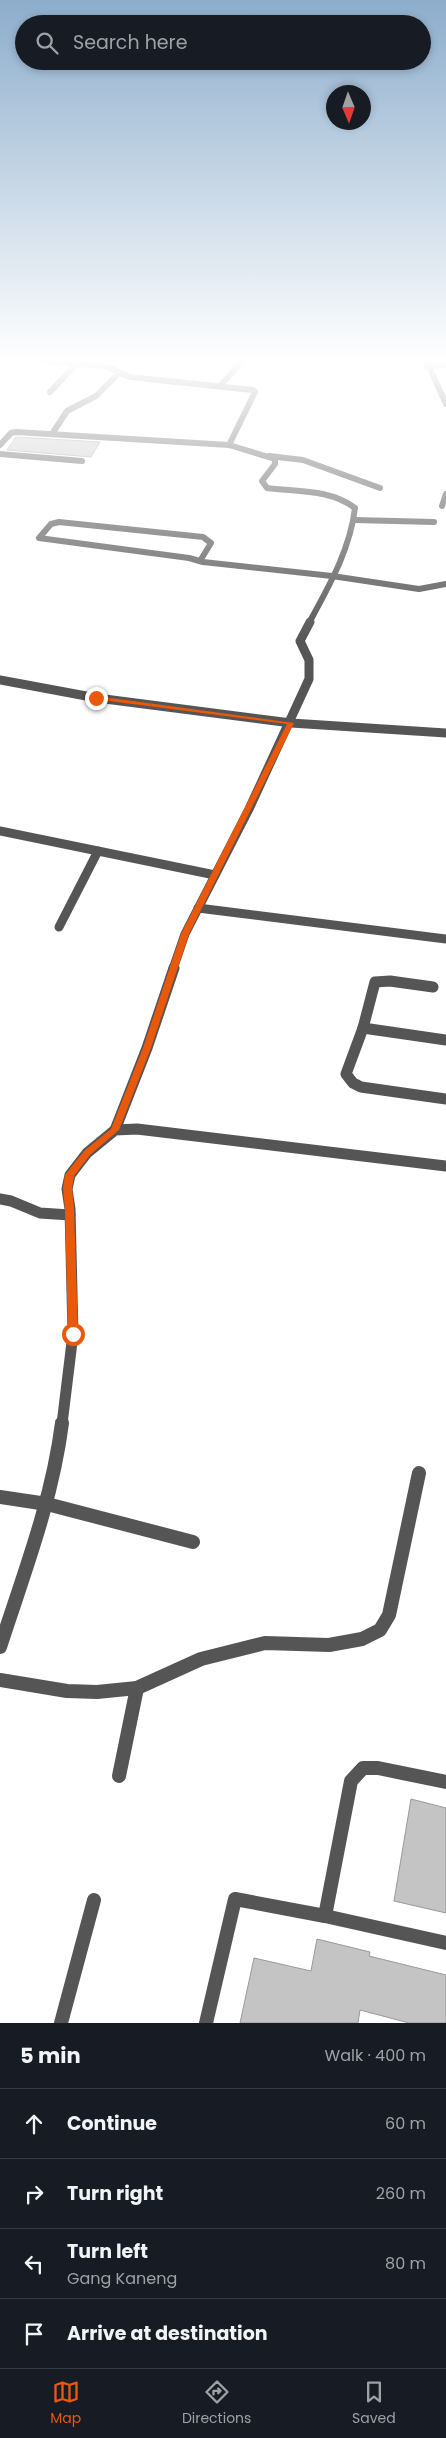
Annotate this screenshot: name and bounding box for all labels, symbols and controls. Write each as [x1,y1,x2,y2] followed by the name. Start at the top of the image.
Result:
[15,15,431,70] search box
[33,29,61,57] icon: search
[73,29,187,56] text: Search here
[326,85,371,130] north arrow
[85,687,108,710] route end
[62,1323,85,1346] route start
[20,2041,81,2070] text: 5 min
[325,2044,426,2067] text: Walk · 400 m
[20,2110,48,2138] icon: ahead
[67,2110,157,2137] text: Continue
[385,2112,426,2135] text: 60 m
[20,2180,48,2208] icon: right
[67,2180,163,2207] text: Turn right
[376,2182,426,2205] text: 260 m
[67,2238,148,2265] text: Turn left
[20,2250,48,2278] icon: left
[385,2252,426,2275] text: 80 m
[67,2267,177,2290] text: Gang Kaneng
[20,2320,48,2348] icon: arrive
[67,2320,268,2347] text: Arrive at destination
[50,2378,81,2429] tab: Map
[182,2378,251,2429] tab: Directions
[352,2378,396,2429] tab: Saved

